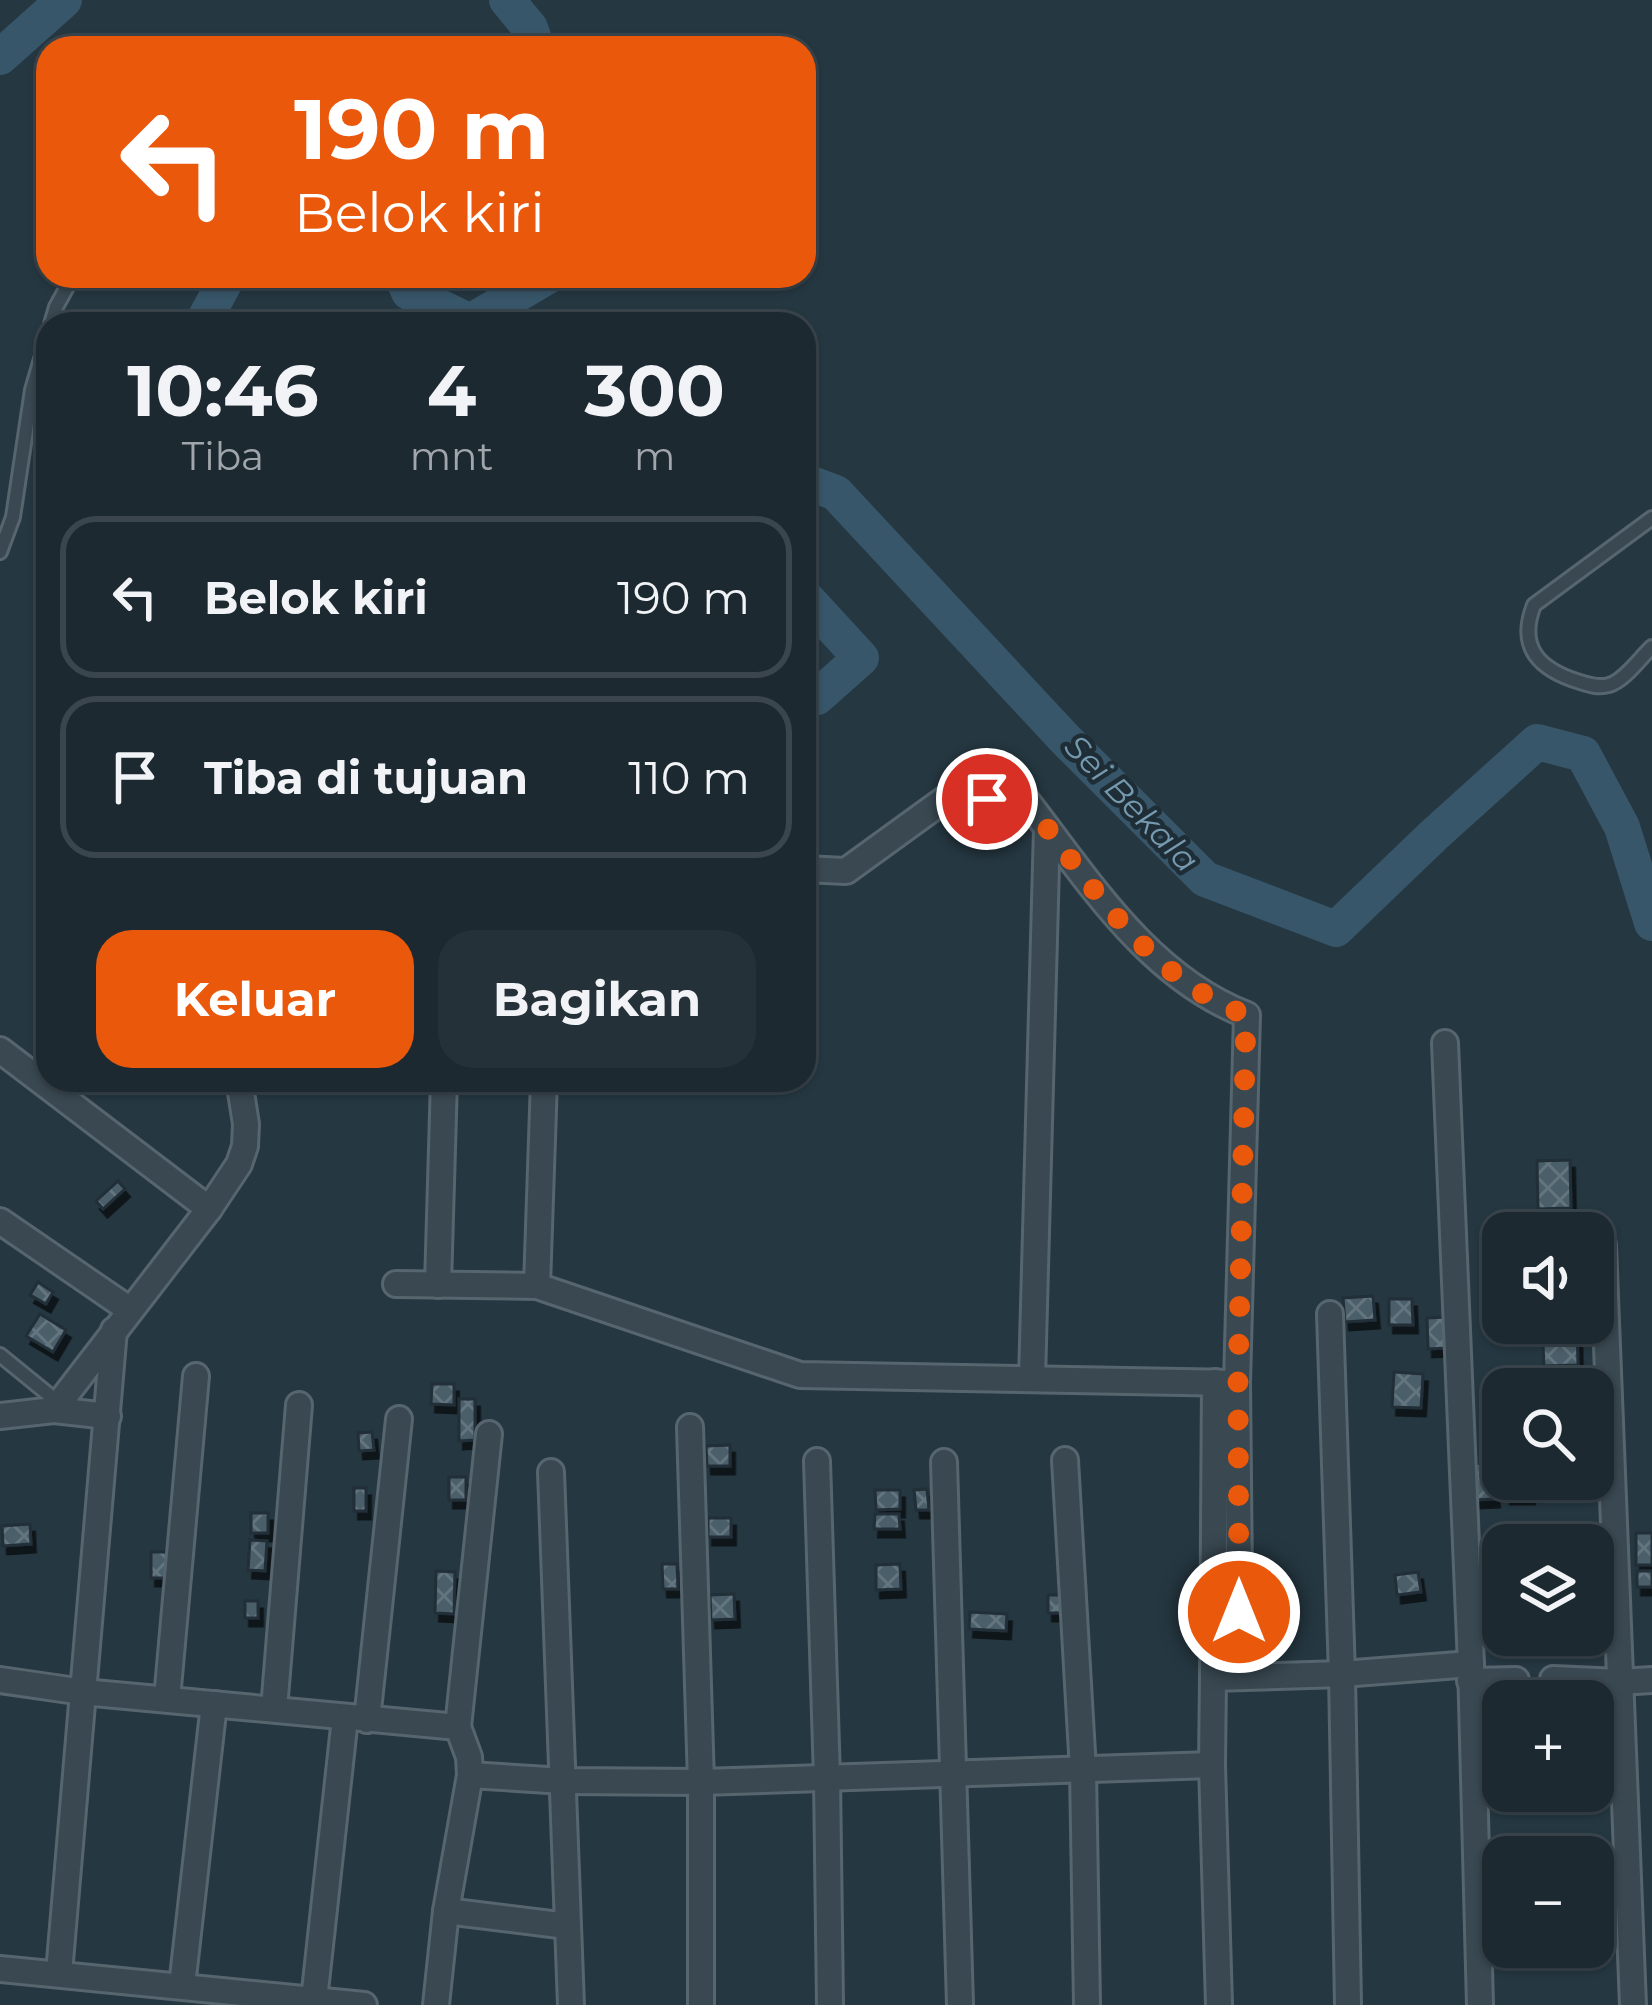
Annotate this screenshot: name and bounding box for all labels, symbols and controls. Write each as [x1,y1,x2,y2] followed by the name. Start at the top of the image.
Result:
[294,78,549,180] text: 190 m
[96,84,252,240] icon: left
[294,180,545,246] text: Belok kiri
[127,346,319,434] text: 10:46
[427,346,476,434] text: 4
[584,346,725,434] text: 300
[182,432,264,480] text: Tiba
[410,432,493,480] text: mnt
[634,432,675,480] text: m
[102,564,168,630] icon: left
[204,570,428,625] text: Belok kiri
[617,570,750,625] text: 190 m
[1057,726,1207,880] water label: Sei Bekala
[102,744,168,810] icon: arrive
[936,748,1038,850] pin
[204,750,528,805] text: Tiba di tujuan
[628,750,750,805] text: 110 m
[954,766,1020,832] icon: arrive
[96,930,414,1068] button: Keluar
[438,930,756,1068] button: Bagikan
[1482,1212,1614,1968] map controls
[1482,1212,1614,1344] button: sound
[1482,1368,1614,1500] button: search
[1482,1524,1614,1656] button: layers
[1176,1549,1302,1675] position arrow
[1482,1680,1614,1812] button: +
[1482,1836,1614,1968] button: −

